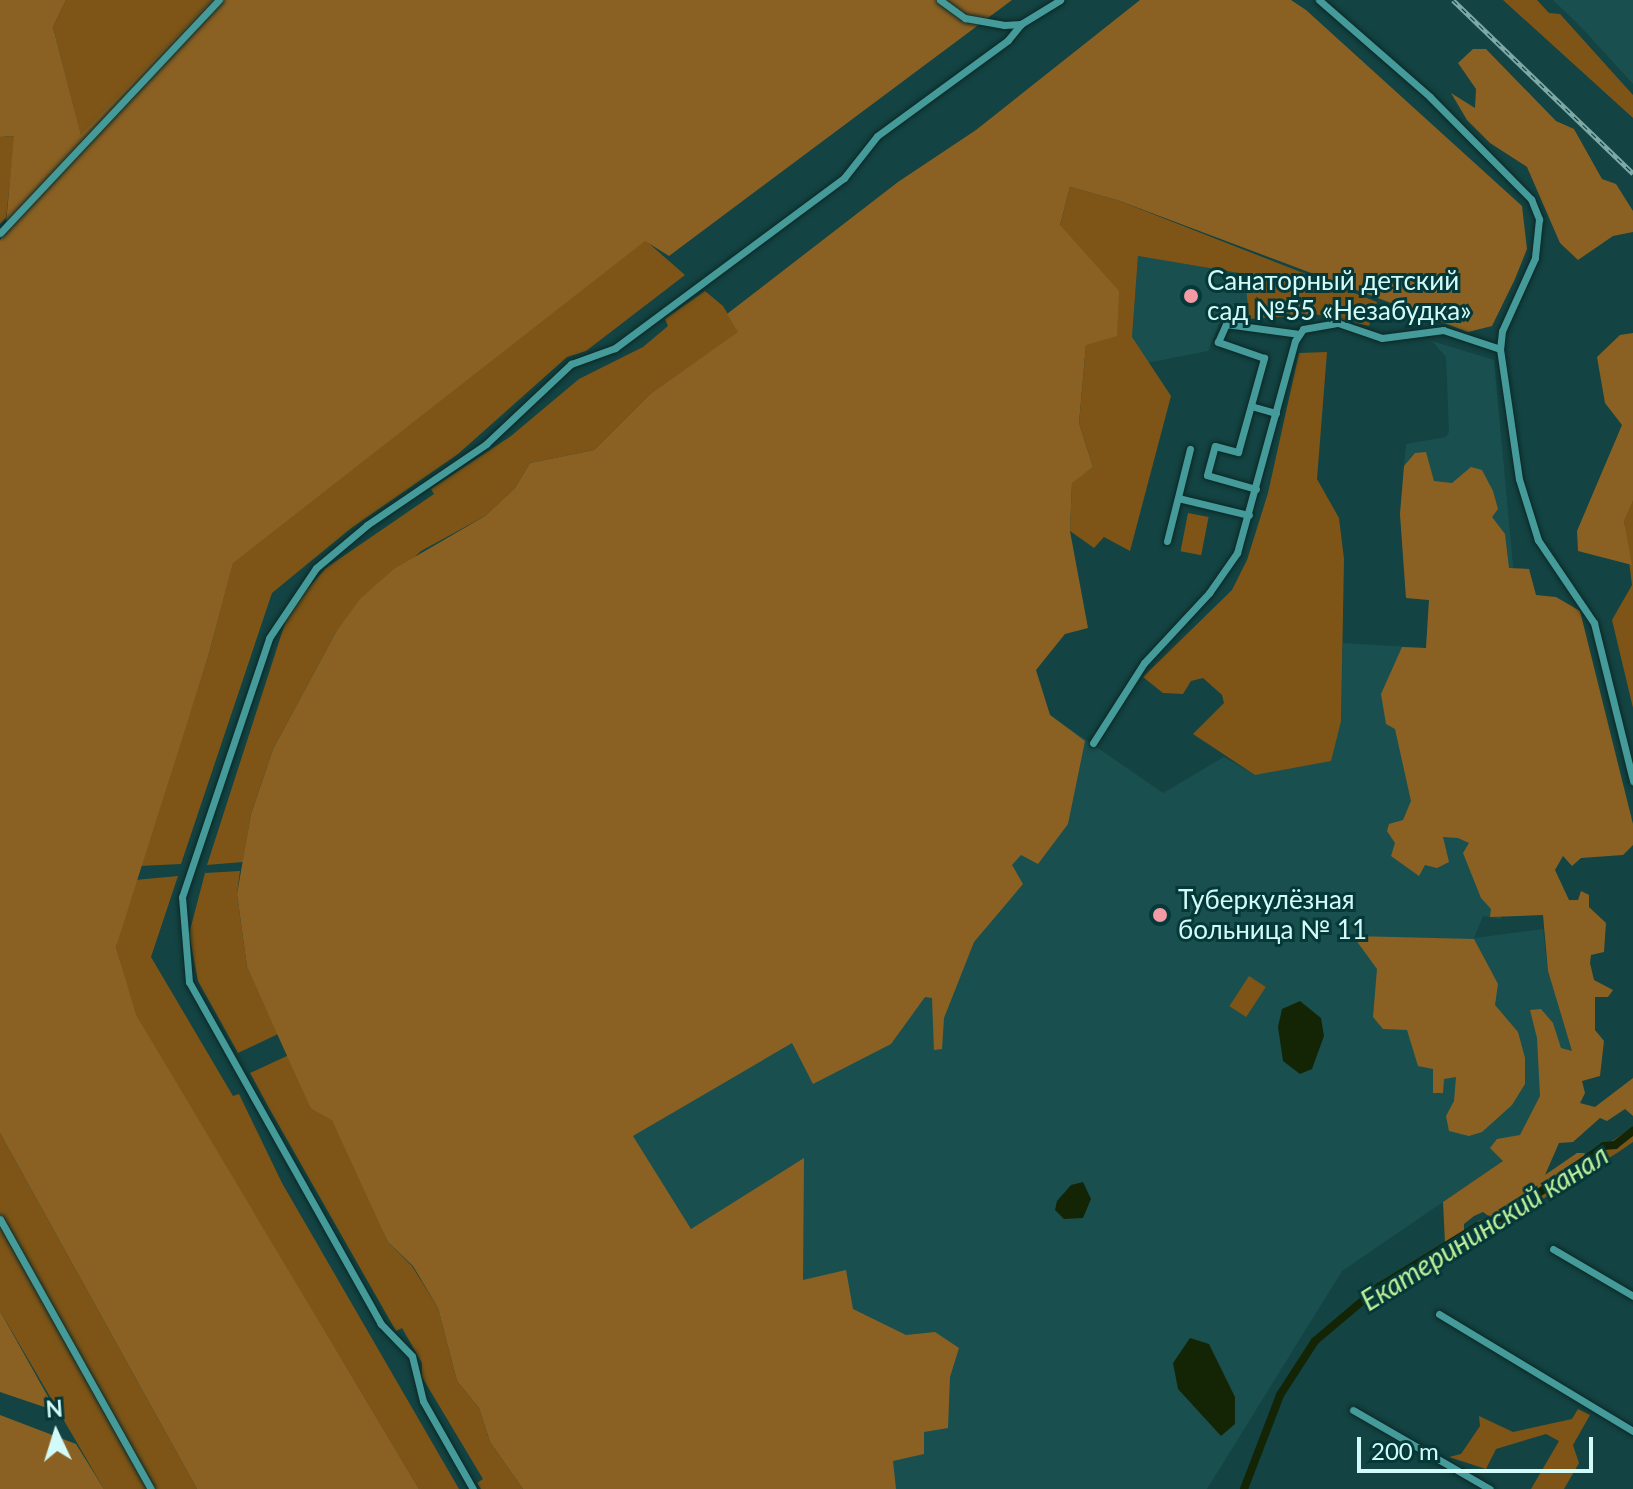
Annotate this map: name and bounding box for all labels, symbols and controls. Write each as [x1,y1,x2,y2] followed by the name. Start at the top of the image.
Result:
[1207,265,1471,326] place label: Санаторный детский сад №55 «Незабудка»
[1182,287,1200,305] marker: Санаторный детский сад №55 «Незабудка»
[1178,884,1367,946] place label: Туберкулёзная больница № 11
[1149,904,1171,926] marker: Туберкулёзная больница № 11
[1354,1137,1614,1317] water label: Екатерининский канал
[16,1393,96,1473] north arrow
[45,1395,64,1423] text: N
[1361,1421,1597,1471] scale bar
[1371,1436,1439,1465] text: 200 m

